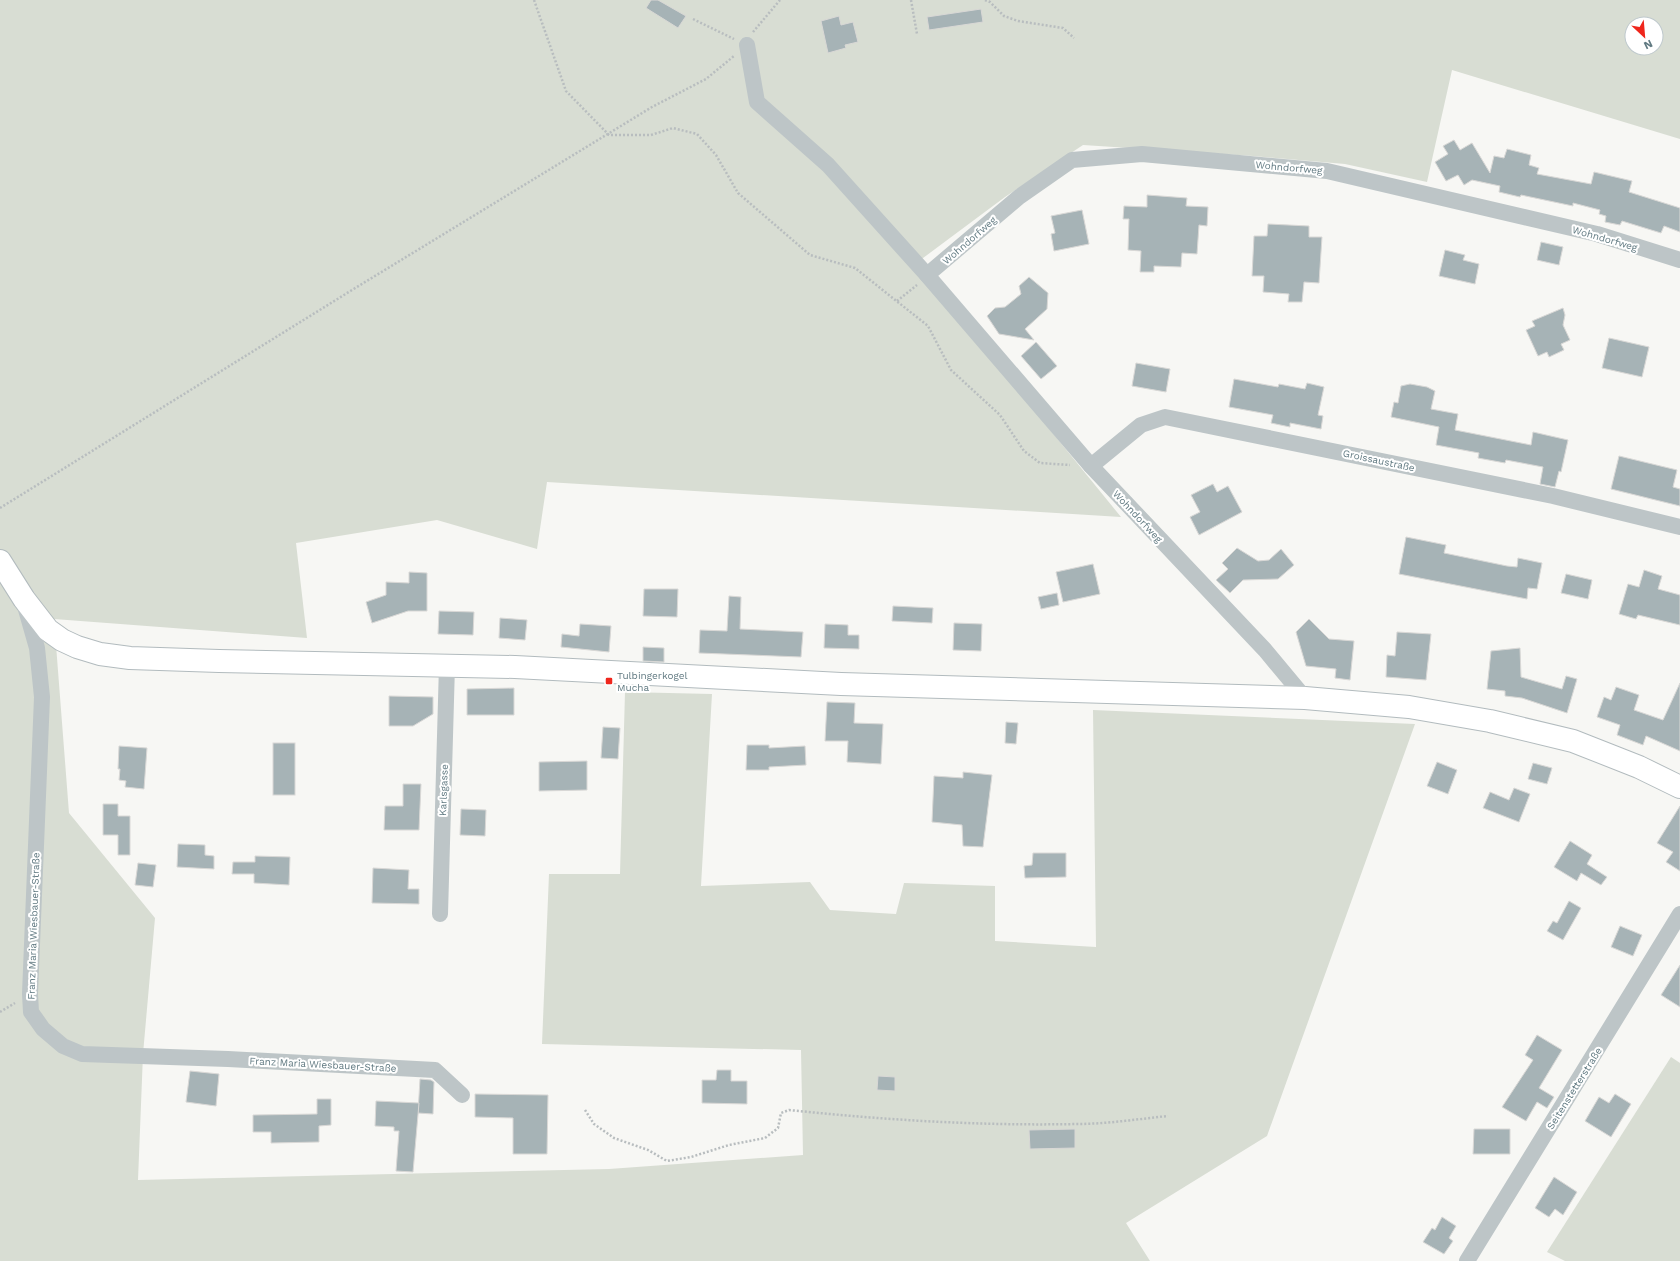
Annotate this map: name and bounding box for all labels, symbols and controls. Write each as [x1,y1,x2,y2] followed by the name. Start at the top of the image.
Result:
[1624,16,1664,56] north arrow
[1642,37,1655,52] text: N
[1255,159,1324,176] street label: Wohndorfweg
[940,214,999,267] street label: Wohndorfweg
[1571,224,1639,253] street label: Wohndorfweg
[1342,447,1416,474] street label: Groissaustraße
[1111,488,1165,545] street label: Wohndorfweg
[617,670,688,693] place label: Tulbingerkogel Mucha
[604,676,614,686] marker: Tulbingerkogel Mucha
[437,764,450,816] street label: Karlsgasse
[25,852,42,1000] street label: Franz Maria Wiesbauer-Straße
[1545,1045,1604,1131] street label: Seitenstetterstraße
[249,1055,397,1074] street label: Franz Maria Wiesbauer-Straße

